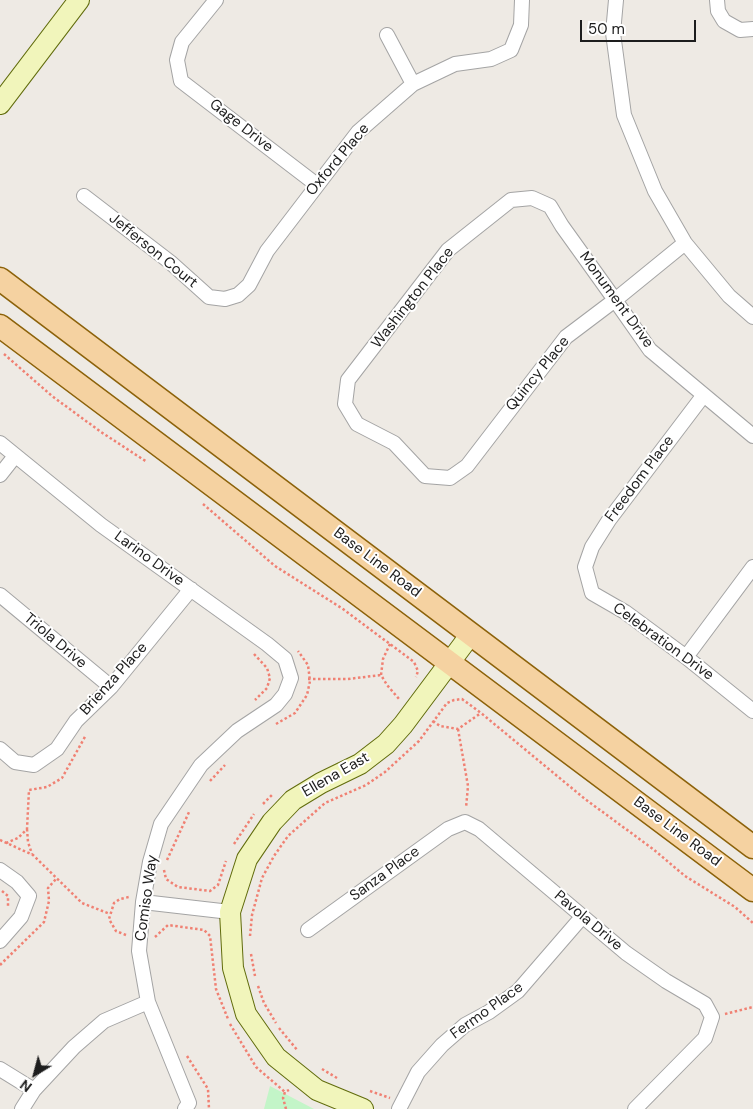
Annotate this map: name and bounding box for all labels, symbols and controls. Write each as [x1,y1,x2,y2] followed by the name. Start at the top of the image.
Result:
[583,10,699,42] scale bar
[588,19,625,39] text: 50 m
[206,96,276,156] street label: Gage Drive
[303,120,373,200] street label: Oxford Place
[105,210,201,292] street label: Jefferson Court
[368,244,458,352] street label: Washington Place
[575,248,657,352] street label: Monument Drive
[502,333,574,415] street label: Quincy Place
[602,432,678,526] street label: Freedom Place
[330,524,424,602] street label: Base Line Road
[110,528,188,590] street label: Larino Drive
[609,599,717,685] street label: Celebration Drive
[20,609,90,673] street label: Triola Drive
[77,639,151,719] street label: Brienza Place
[299,749,373,801] street label: Ellena East
[630,793,724,871] street label: Base Line Road
[347,843,423,905] street label: Sanza Place
[132,854,162,942] street label: Comiso Way
[550,887,626,955] street label: Pavola Drive
[447,979,527,1043] street label: Fermo Place
[10,1049,60,1099] north arrow
[16,1076,35,1096] text: N

